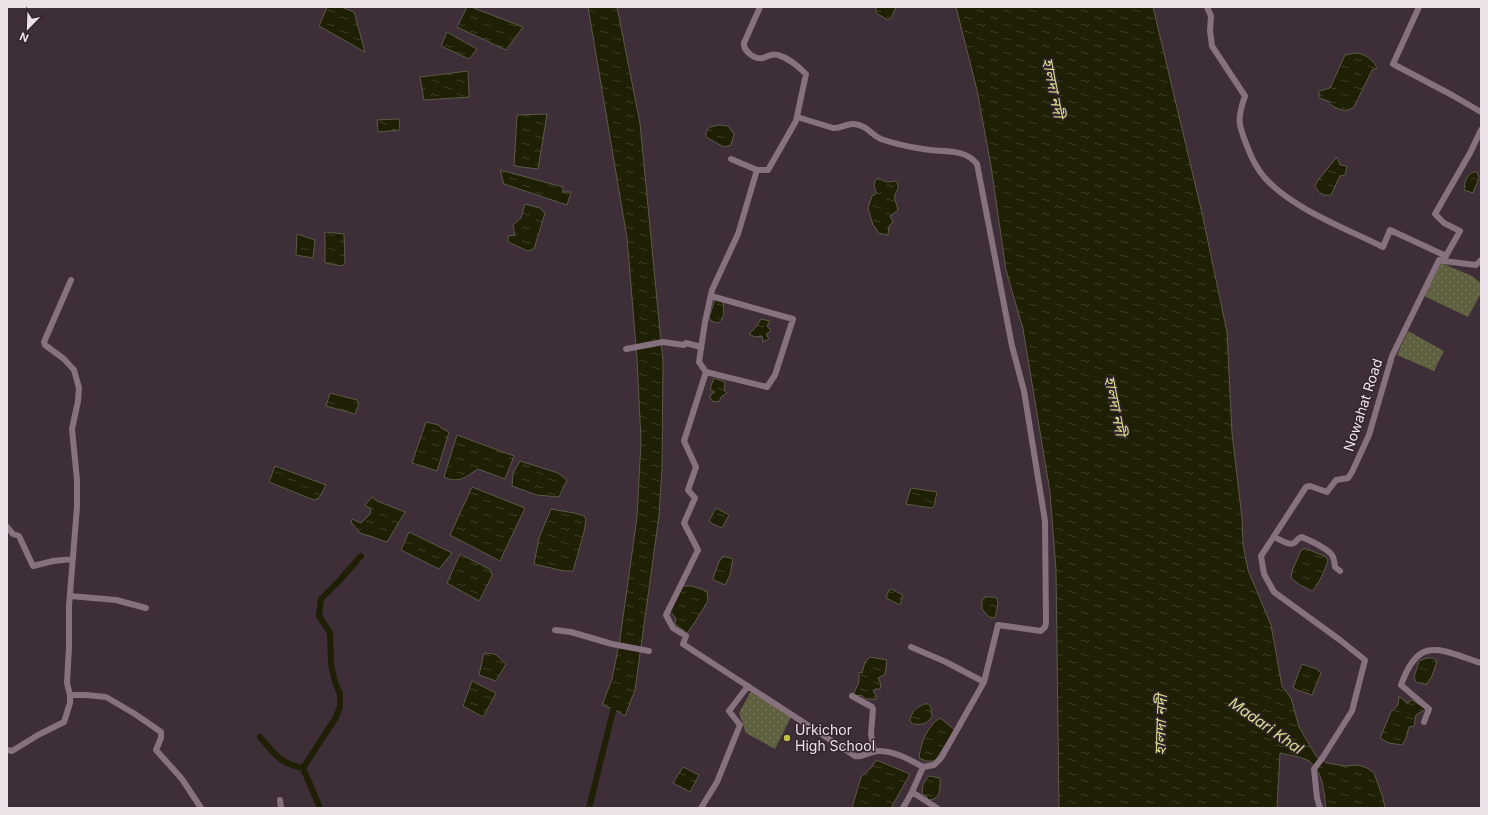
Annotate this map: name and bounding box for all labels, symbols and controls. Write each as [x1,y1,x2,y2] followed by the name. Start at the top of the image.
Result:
[8,8,48,48] north arrow
[17,29,31,45] text: N
[1038,56,1069,122] water label: হালদা নদী
[1340,356,1386,453] street label: Nowahat Road
[1100,374,1131,440] water label: হালদা নদী
[1150,691,1171,756] water label: হালদা নদী
[1225,693,1308,758] water label: Madari Khal
[795,721,875,754] place label: Urkichor High School
[782,733,792,743] marker: Urkichor High School

